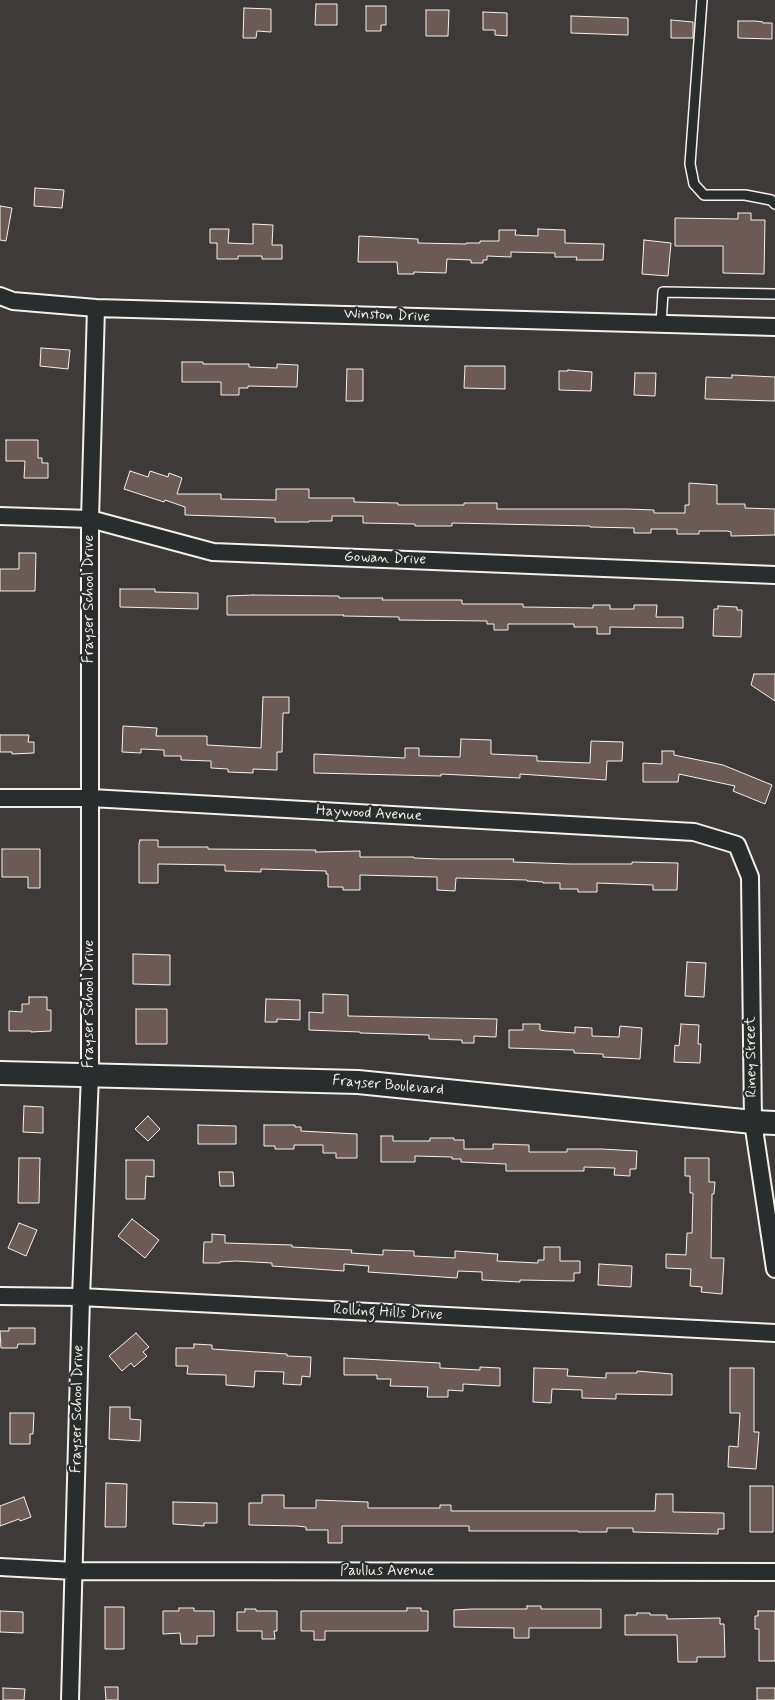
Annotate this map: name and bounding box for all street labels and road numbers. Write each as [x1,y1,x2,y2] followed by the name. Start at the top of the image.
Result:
[344,305,430,327] street label: Winston Drive
[81,535,99,663] street label: Frayser School Drive
[344,549,426,569] street label: Gowan Drive
[315,802,423,826] street label: Haywood Avenue
[81,940,99,1068] street label: Frayser School Drive
[742,1016,762,1098] street label: Riney Street
[331,1072,445,1100] street label: Frayser Boulevard
[333,1301,443,1325] street label: Rolling Hills Drive
[68,1345,88,1473] street label: Frayser School Drive
[340,1563,434,1581] street label: Paullus Avenue

